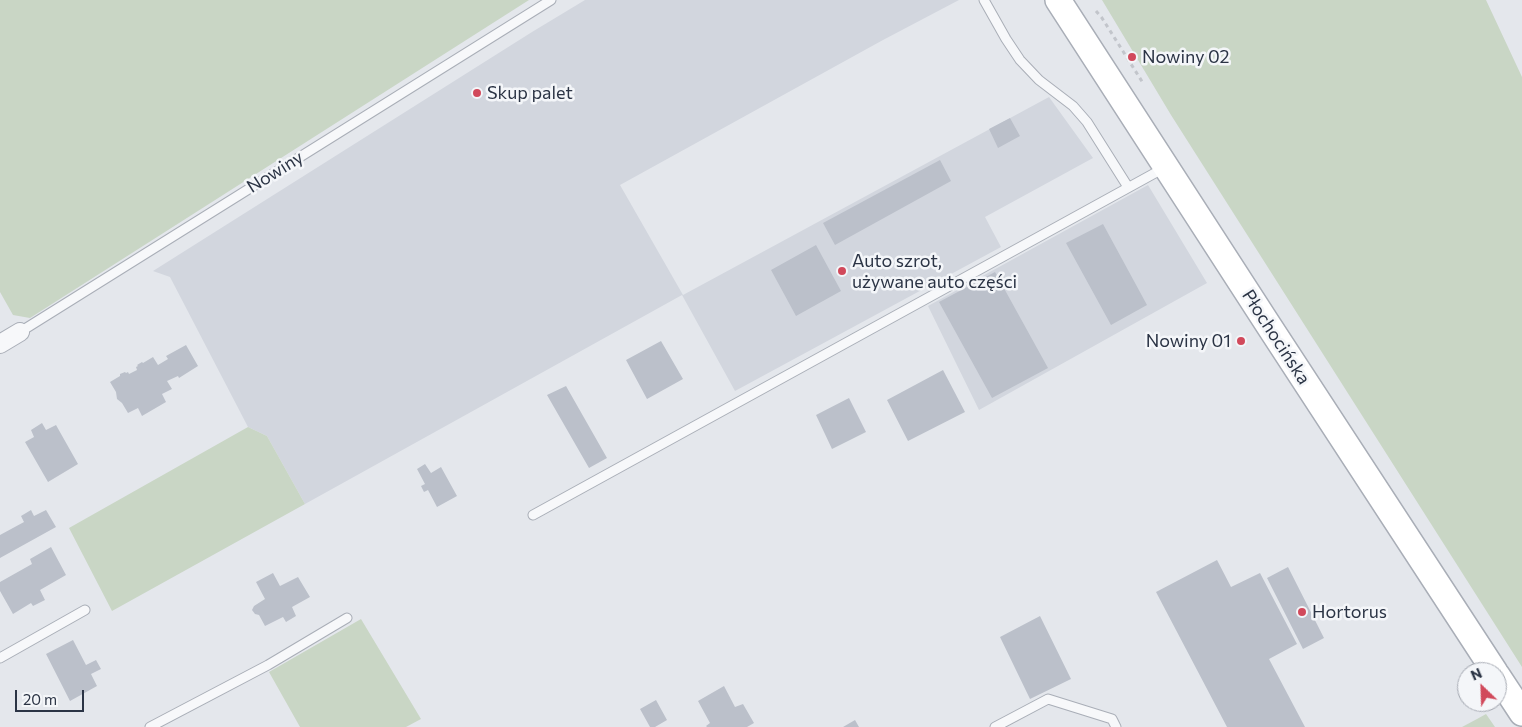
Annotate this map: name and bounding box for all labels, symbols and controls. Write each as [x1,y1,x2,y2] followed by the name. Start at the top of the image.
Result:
[1142,46,1230,68] place label: Nowiny 02
[1126,51,1138,63] marker: Nowiny 02
[487,82,573,104] place label: Skup palet
[471,87,483,99] marker: Skup palet
[243,146,307,198] street label: Nowiny
[852,250,1017,292] place label: Auto szrot, używane auto części
[836,265,848,277] marker: Auto szrot, używane auto części
[1237,286,1315,388] street label: Płochocińska
[1146,330,1231,352] place label: Nowiny 01
[1235,335,1247,347] marker: Nowiny 01
[1312,601,1387,623] place label: Hortorus
[1296,606,1308,618] marker: Hortorus
[1457,662,1507,712] north arrow
[1468,664,1484,684] text: N
[18,680,86,712] scale bar
[23,690,57,708] text: 20 m

